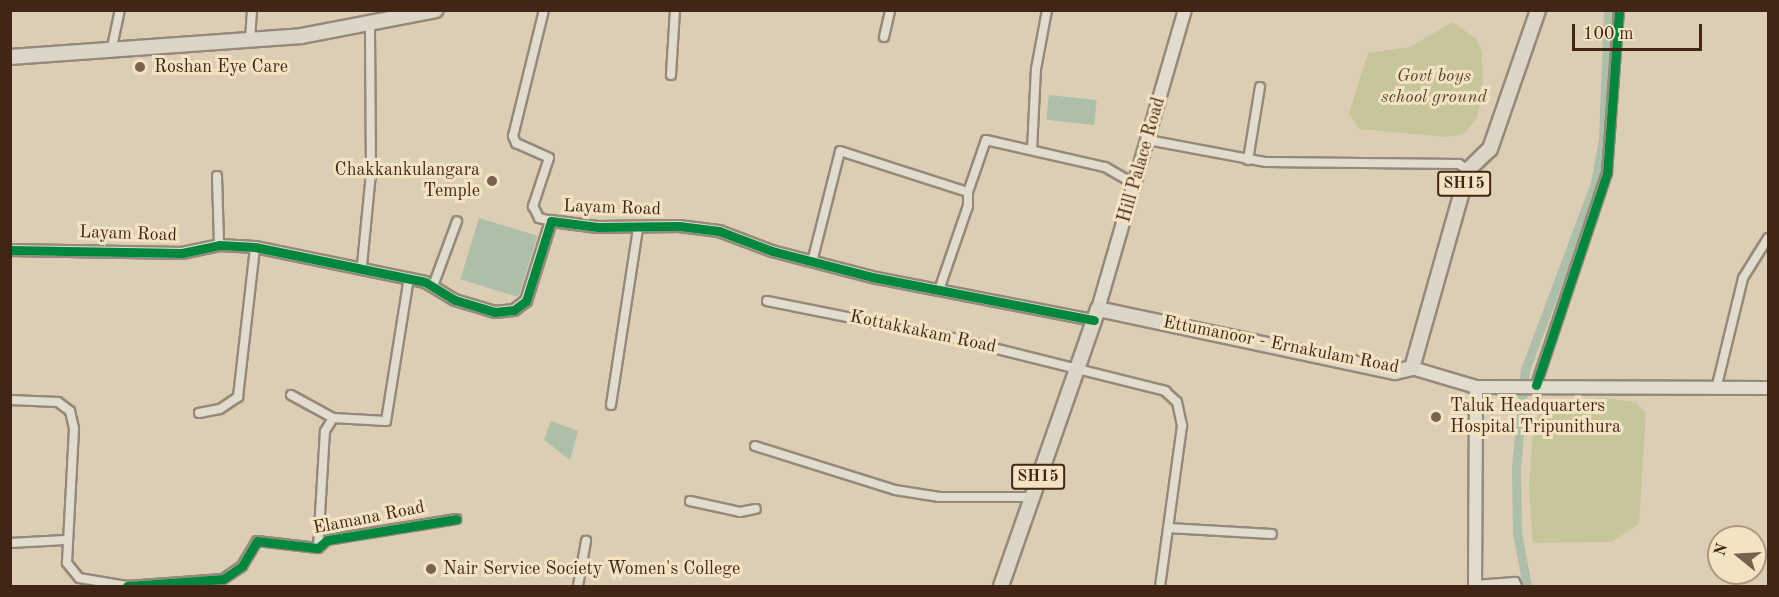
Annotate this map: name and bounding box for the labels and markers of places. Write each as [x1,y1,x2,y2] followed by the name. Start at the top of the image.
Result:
[154,56,288,78] place label: Roshan Eye Care
[131,58,149,76] marker: Roshan Eye Care
[335,160,480,202] place label: Chakkankulangara Temple
[485,174,499,188] marker: Chakkankulangara Temple
[1450,396,1621,438] place label: Taluk Headquarters Hospital Tripunithura
[1427,408,1445,426] marker: Taluk Headquarters Hospital Tripunithura
[443,558,740,580] place label: Nair Service Society Women's College
[424,562,438,576] marker: Nair Service Society Women's College

